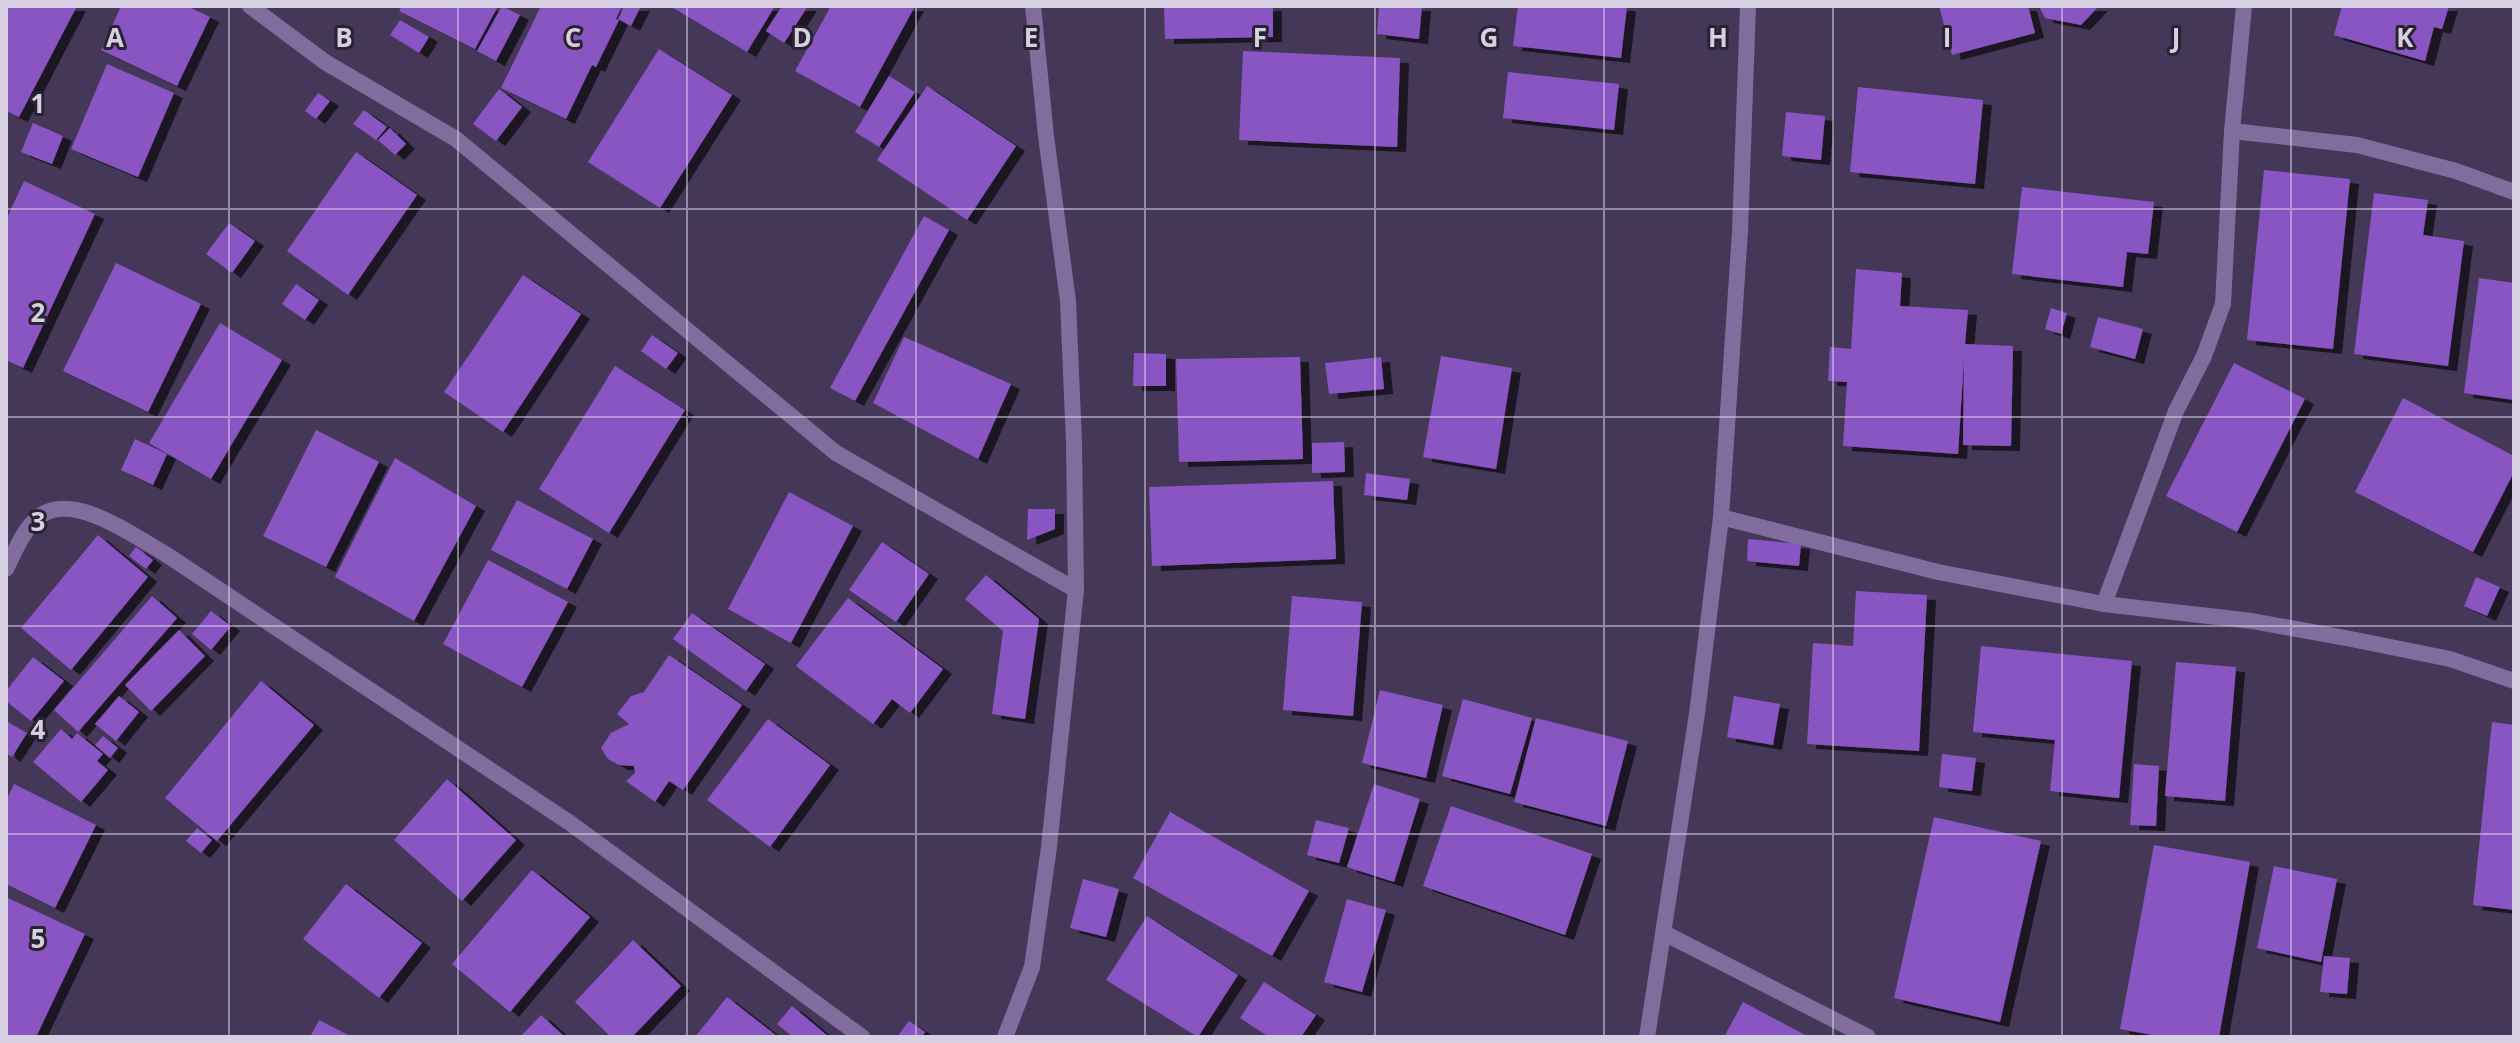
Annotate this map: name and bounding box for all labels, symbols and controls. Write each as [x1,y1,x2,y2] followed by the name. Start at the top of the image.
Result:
[106,19,124,55] text: A
[335,19,353,55] text: B
[565,19,581,55] text: C
[792,19,812,55] text: D
[1024,19,1038,55] text: E
[1253,19,1267,55] text: F
[1480,19,1498,55] text: G
[1708,19,1728,55] text: H
[1943,19,1951,55] text: I
[2170,19,2180,55] text: J
[2396,19,2414,55] text: K
[31,85,45,121] text: 1
[31,294,46,330] text: 2
[31,503,45,539] text: 3
[31,711,46,747] text: 4
[31,920,45,956] text: 5

